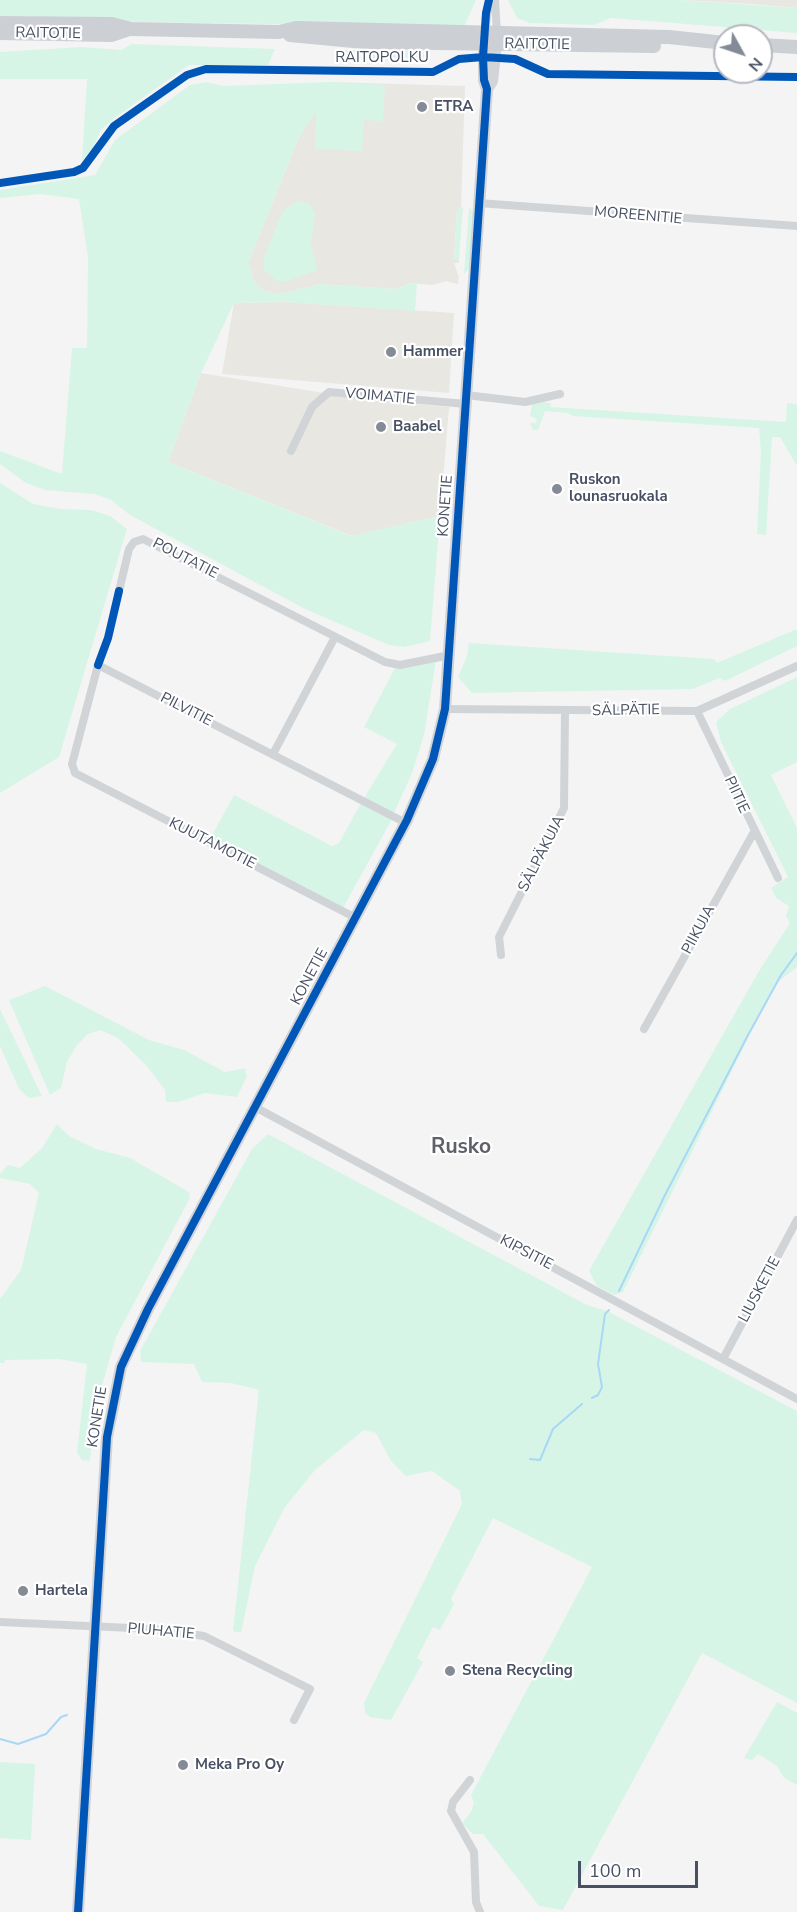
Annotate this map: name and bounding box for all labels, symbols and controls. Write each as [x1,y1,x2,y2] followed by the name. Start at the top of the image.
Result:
[15,24,81,44] street label: RAITOTIE
[713,24,773,84] north arrow
[504,35,570,55] street label: RAITOTIE
[335,49,429,67] street label: RAITOPOLKU
[743,53,768,76] text: N
[434,98,473,116] place label: ETRA
[415,100,429,114] marker: ETRA
[593,203,683,229] street label: MOREENITIE
[403,343,463,361] place label: Hammer
[384,345,398,359] marker: Hammer
[345,385,415,409] street label: VOIMATIE
[393,418,442,436] place label: Baabel
[374,420,388,434] marker: Baabel
[569,471,668,506] place label: Ruskon lounasruokala
[435,475,457,537] street label: KONETIE
[550,482,564,496] marker: Ruskon lounasruokala
[149,535,221,583] street label: POUTATIE
[157,689,215,731] street label: PILVITIE
[592,701,660,721] street label: SÄLPÄTIE
[720,774,752,816] street label: PIITIE
[515,813,569,895] street label: SÄLPÄKUJA
[166,814,258,874] street label: KUUTAMOTIE
[679,903,719,957] street label: PIIKUJA
[288,946,332,1008] street label: KONETIE
[431,1135,491,1161] district label: Rusko
[496,1232,556,1274] street label: KIPSITIE
[735,1254,785,1326] street label: LIUSKETIE
[84,1385,112,1449] street label: KONETIE
[35,1582,88,1600] place label: Hartela
[16,1584,30,1598] marker: Hartela
[127,1620,195,1644] street label: PIUHATIE
[462,1662,573,1680] place label: Stena Recycling
[443,1664,457,1678] marker: Stena Recycling
[195,1756,284,1774] place label: Meka Pro Oy
[176,1758,190,1772] marker: Meka Pro Oy
[581,1849,701,1887] scale bar
[589,1859,641,1883] text: 100 m

